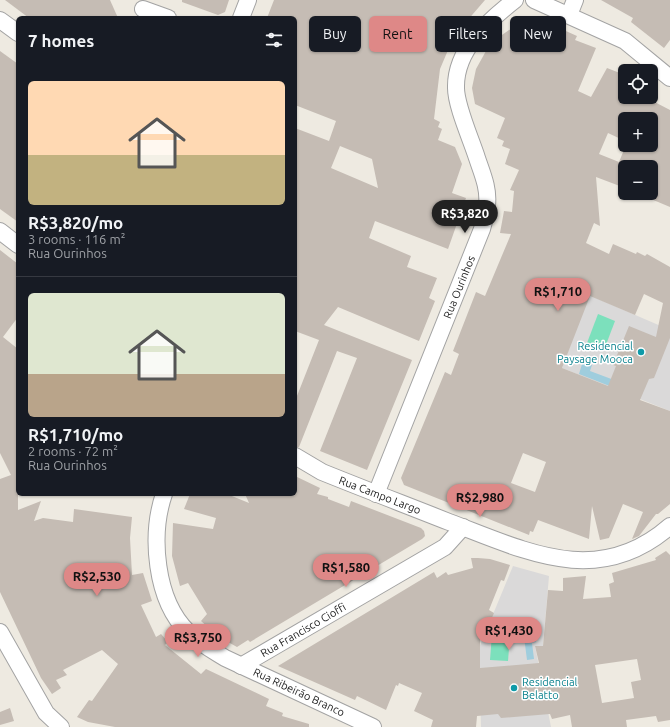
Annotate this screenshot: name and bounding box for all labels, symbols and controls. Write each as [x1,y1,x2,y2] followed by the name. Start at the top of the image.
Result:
[309,16,361,52] chip: Buy
[369,16,427,52] chip: Rent
[435,16,502,52] chip: Filters
[510,16,566,52] chip: New
[263,29,285,51] icon: filters
[28,31,94,50] text: 7 homes
[618,64,658,200] map controls
[618,64,658,104] button: locate
[121,107,193,179] icon: home
[618,112,658,152] button: +
[618,160,658,200] button: −
[428,200,502,234] pin: R$3,820
[441,206,489,220] text: R$3,820
[28,213,123,232] text: R$3,820/mo
[28,232,125,246] text: 3 rooms · 116 m²
[28,246,107,260] text: Rua Ourinhos
[441,254,477,320] street label: Rua Ourinhos
[521,278,595,312] pin: R$1,710
[534,284,582,298] text: R$1,710
[121,319,193,391] icon: home
[557,340,633,365] place label: Residencial Paysage Mooca
[636,347,646,357] marker: Residencial Paysage Mooca
[28,425,123,444] text: R$1,710/mo
[28,444,118,458] text: 2 rooms · 72 m²
[28,458,107,472] text: Rua Ourinhos
[337,474,423,516] street label: Rua Campo Largo
[443,484,517,518] pin: R$2,980
[456,490,504,504] text: R$2,980
[309,554,383,588] pin: R$1,580
[322,560,370,574] text: R$1,580
[60,563,134,597] pin: R$2,530
[73,569,121,583] text: R$2,530
[258,601,348,659] street label: Rua Francisco Cioffi
[472,617,546,651] pin: R$1,430
[485,623,533,637] text: R$1,430
[161,624,235,658] pin: R$3,750
[174,630,222,644] text: R$3,750
[251,666,347,718] street label: Rua Ribeirão Branco
[522,676,578,701] place label: Residencial Belatto
[509,683,519,693] marker: Residencial Belatto

